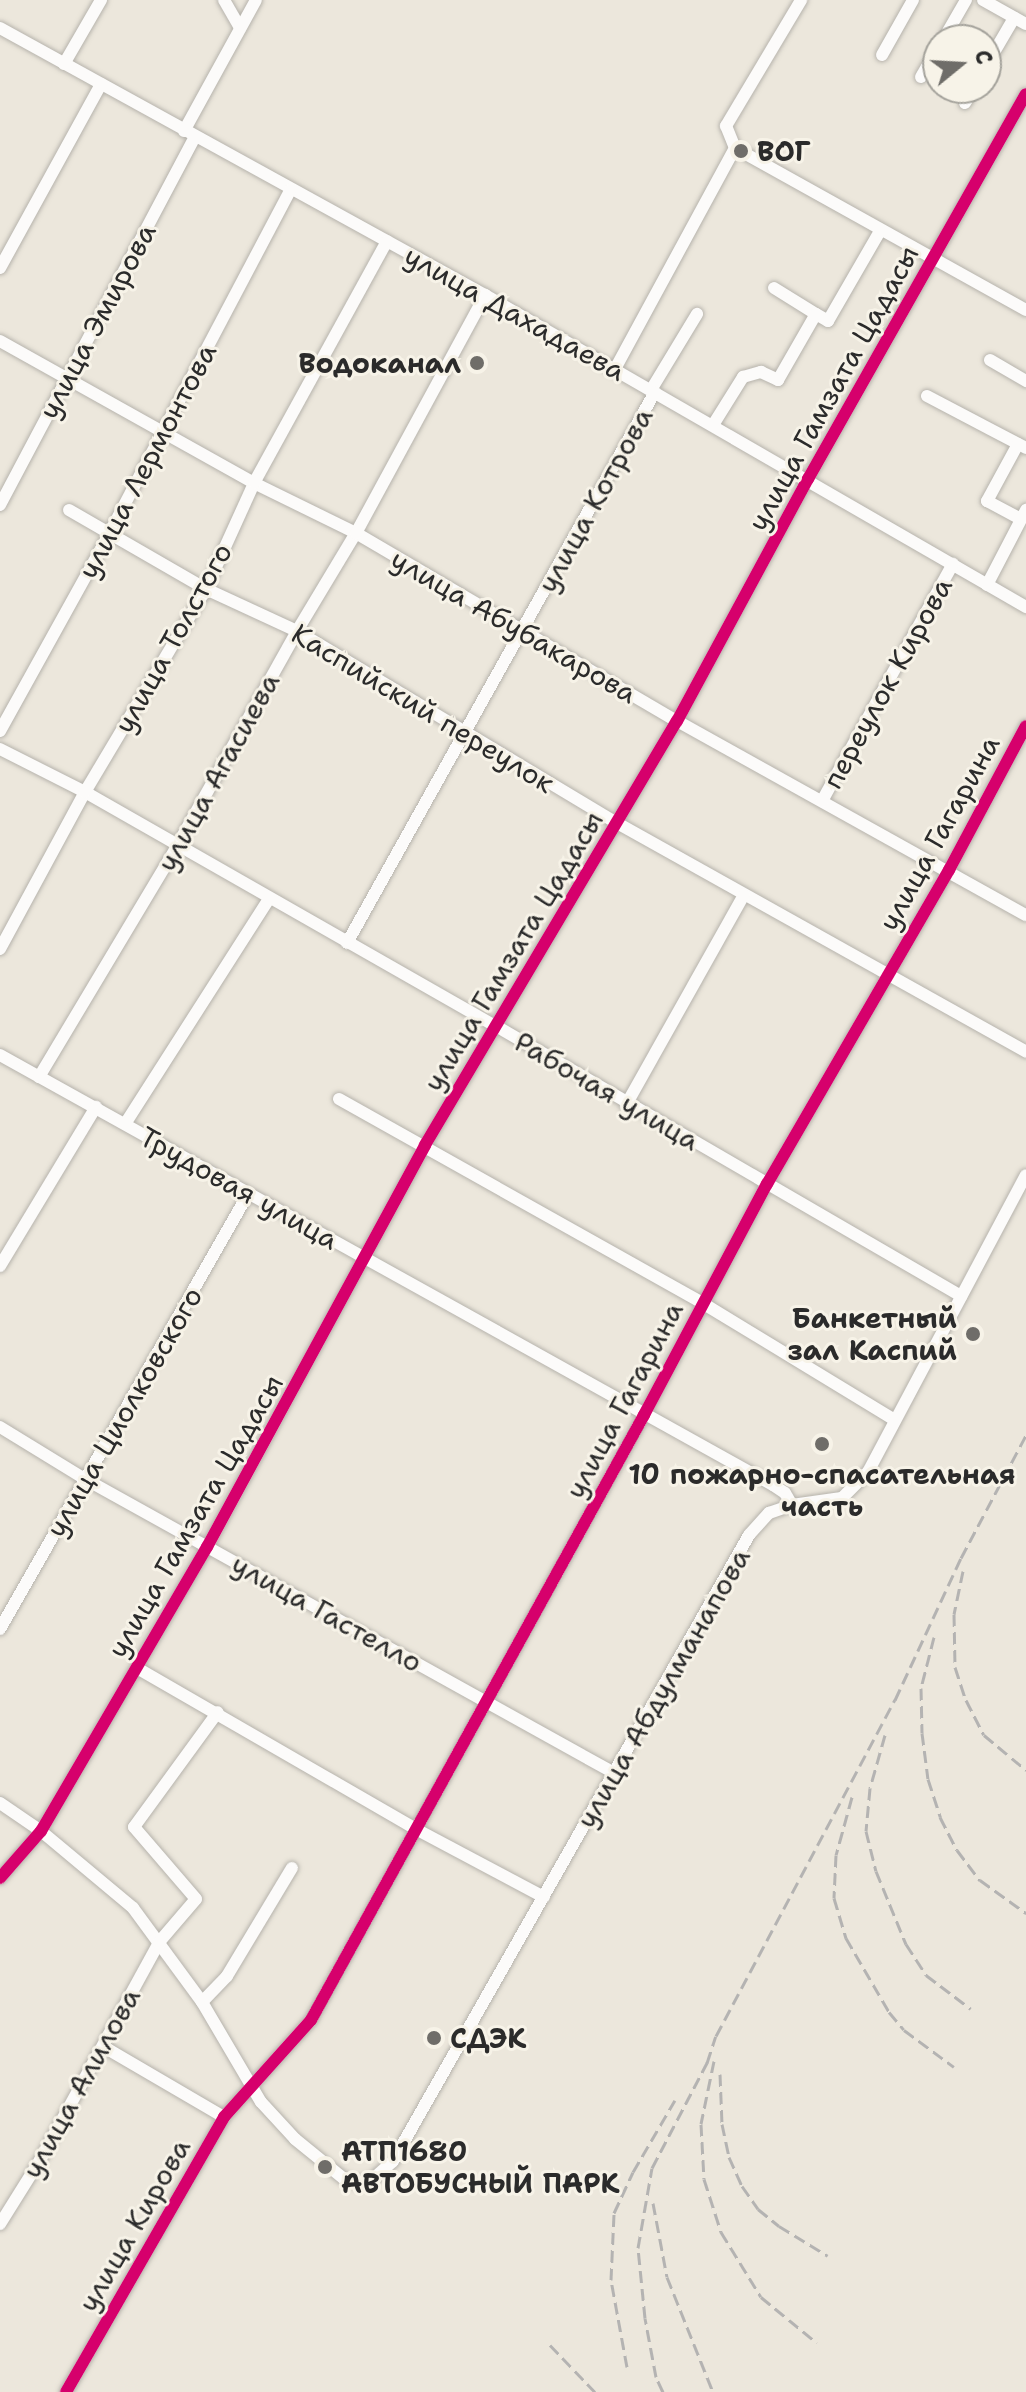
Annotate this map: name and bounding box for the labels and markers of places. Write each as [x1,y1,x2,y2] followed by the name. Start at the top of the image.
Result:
[757,134,810,168] place label: ВОГ
[732,142,750,160] marker: ВОГ
[298,346,461,380] place label: Водоканал
[468,354,486,372] marker: Водоканал
[788,1301,957,1367] place label: Банкетный зал Каспий
[964,1325,982,1343] marker: Банкетный зал Каспий
[813,1435,831,1453] marker: 10 пожарно-спасательная часть
[628,1457,1016,1523] place label: 10 пожарно-спасательная часть
[450,2021,526,2055] place label: СДЭК
[425,2029,443,2047] marker: СДЭК
[341,2134,620,2200] place label: АТП1680 АВТОБУСНЫЙ ПАРК
[316,2158,334,2176] marker: АТП1680 АВТОБУСНЫЙ ПАРК

